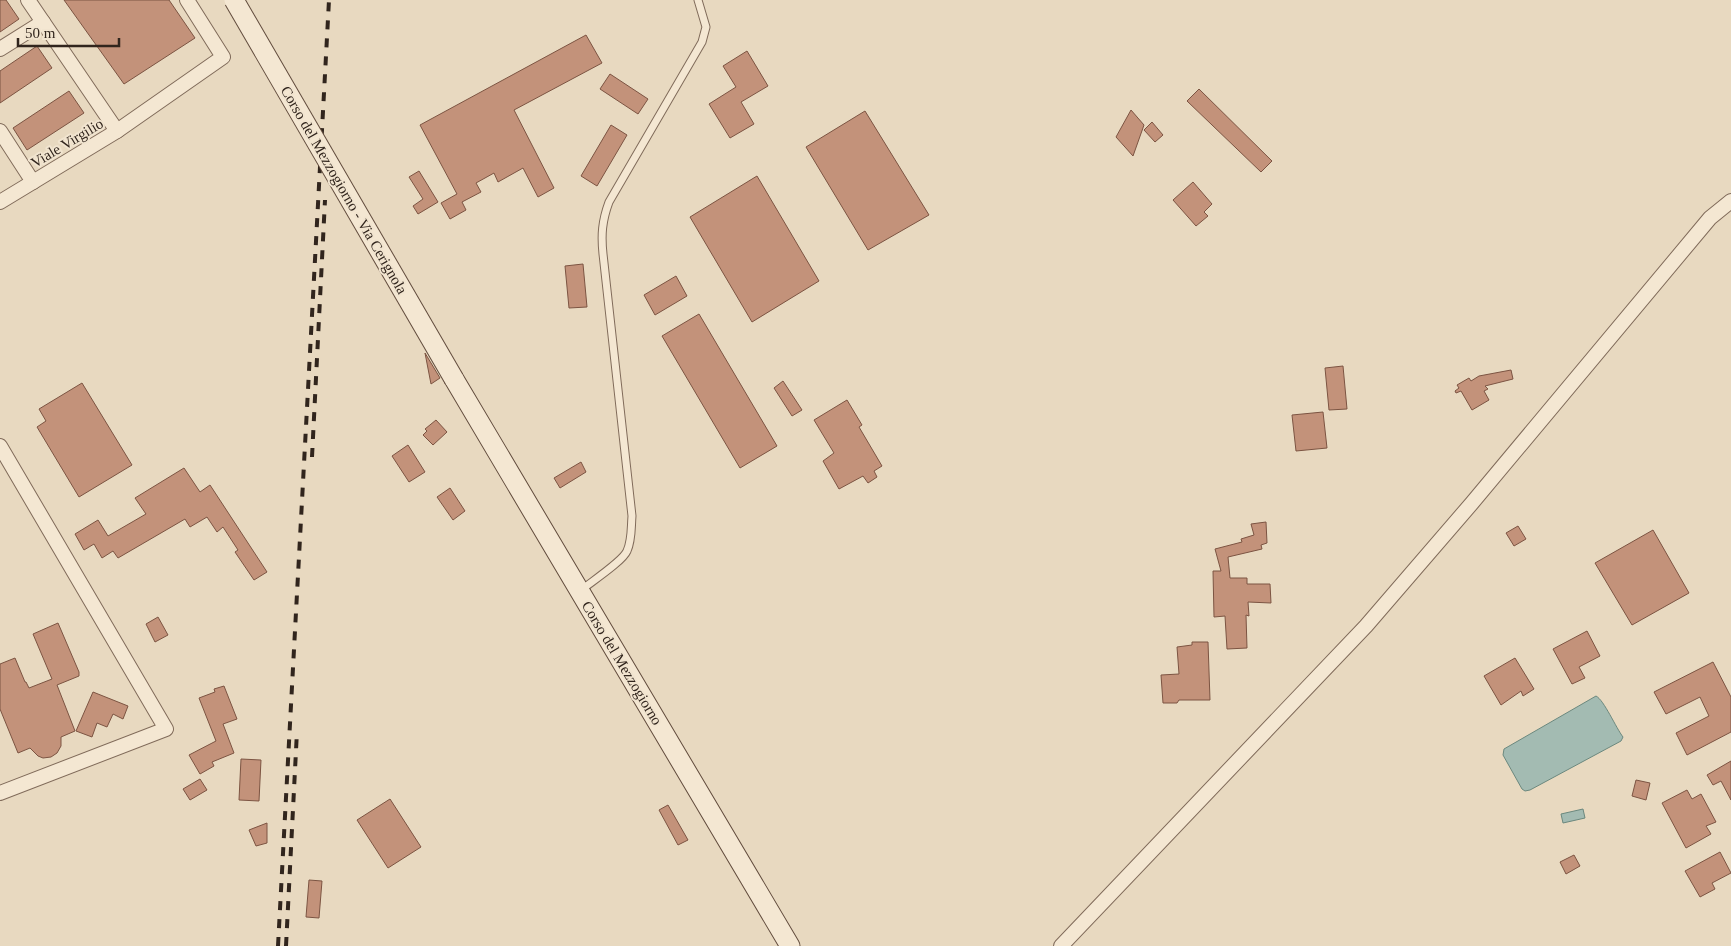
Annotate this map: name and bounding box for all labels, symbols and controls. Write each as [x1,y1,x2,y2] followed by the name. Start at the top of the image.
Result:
[18,15,119,47] scale bar
[25,25,56,41] text: 50 m
[278,83,410,297] street label: Corso del Mezzogiorno - Via Cerignola
[28,115,106,171] street label: Viale Virgilio
[579,598,665,728] street label: Corso del Mezzogiorno

